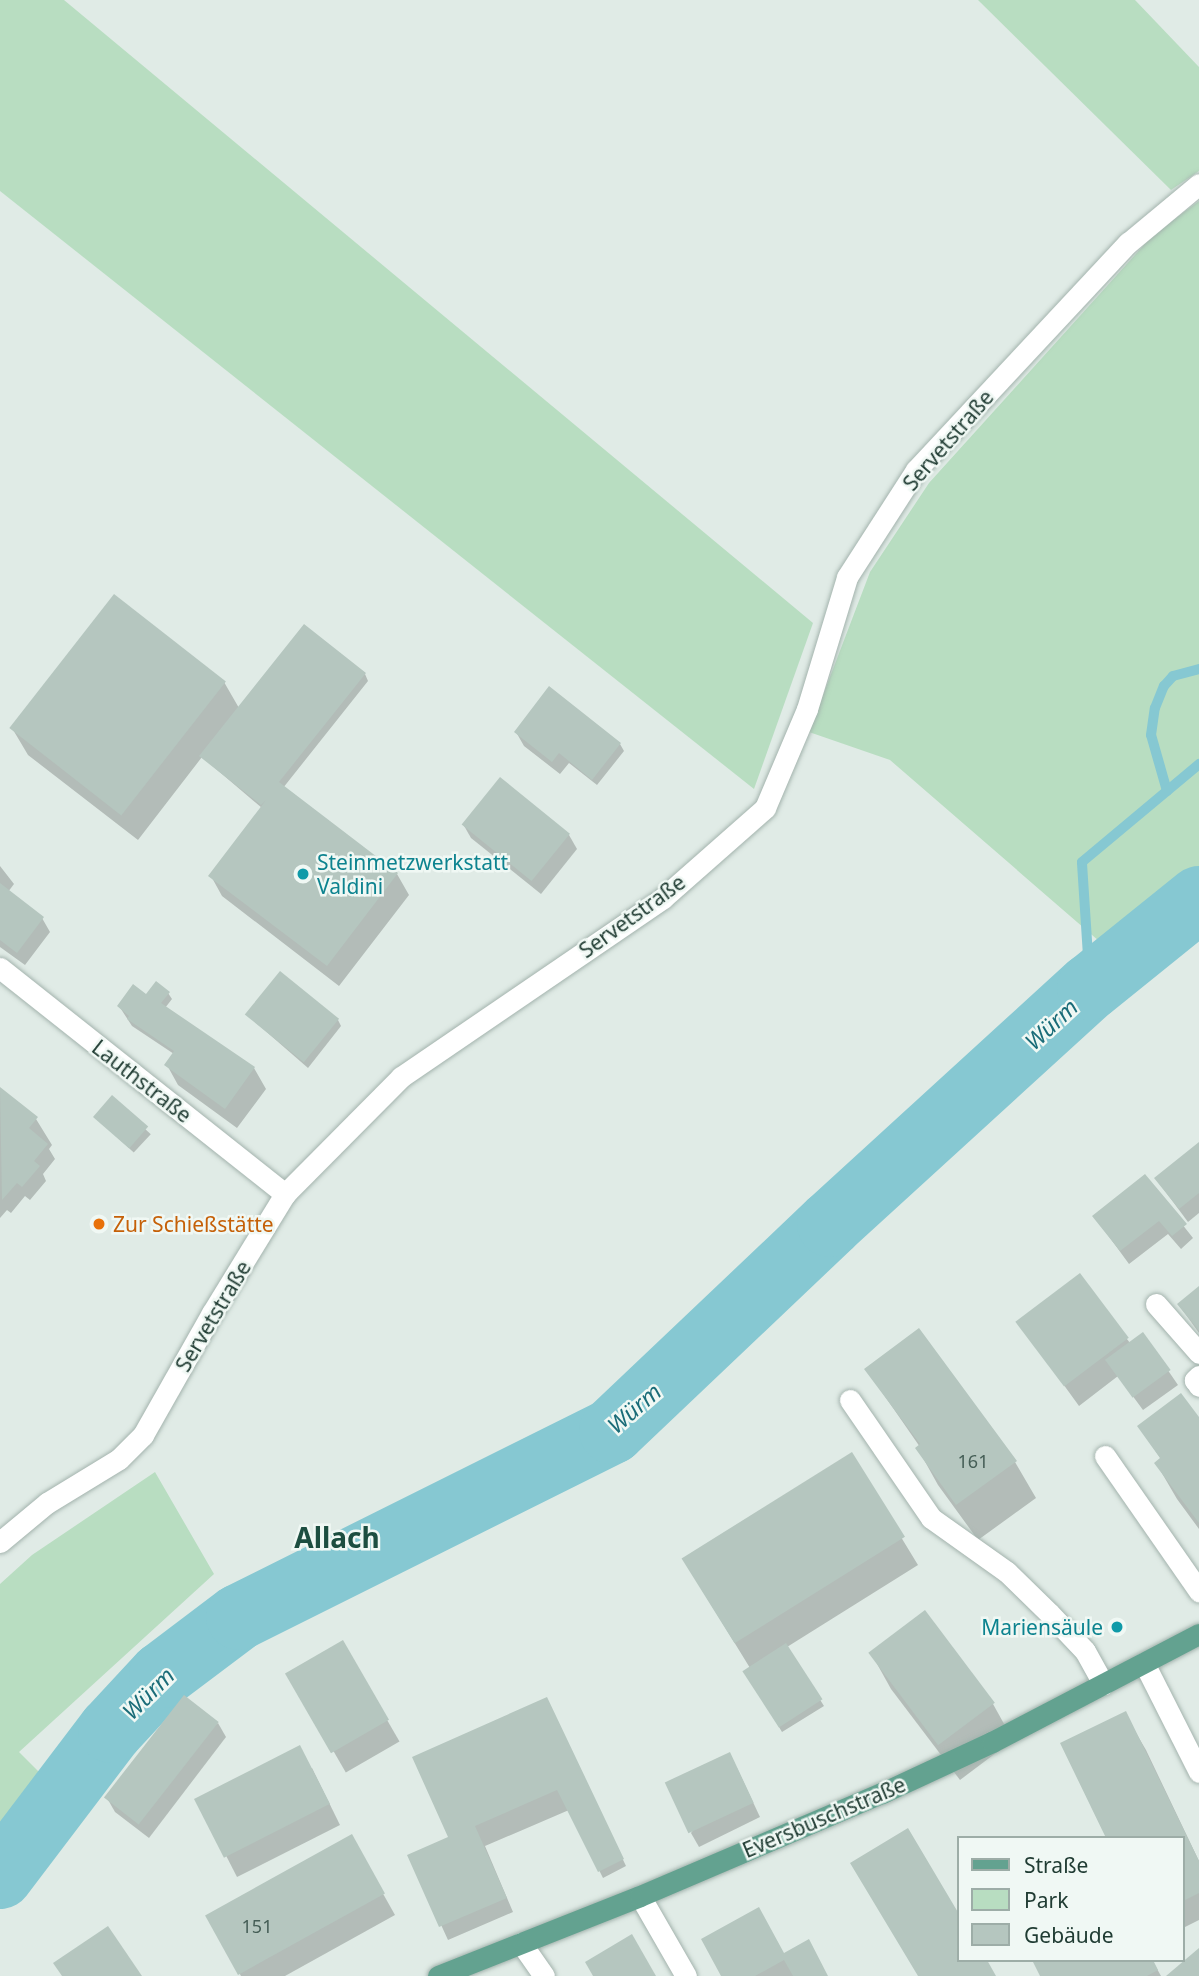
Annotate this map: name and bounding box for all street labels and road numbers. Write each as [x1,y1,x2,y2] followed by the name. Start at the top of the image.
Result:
[898,385,998,495] street label: Servetstraße
[574,869,690,963] street label: Servetstraße
[87,1034,197,1128] street label: Lauthstraße
[170,1256,256,1376] street label: Servetstraße
[739,1771,909,1863] street label: Eversbuschstraße

